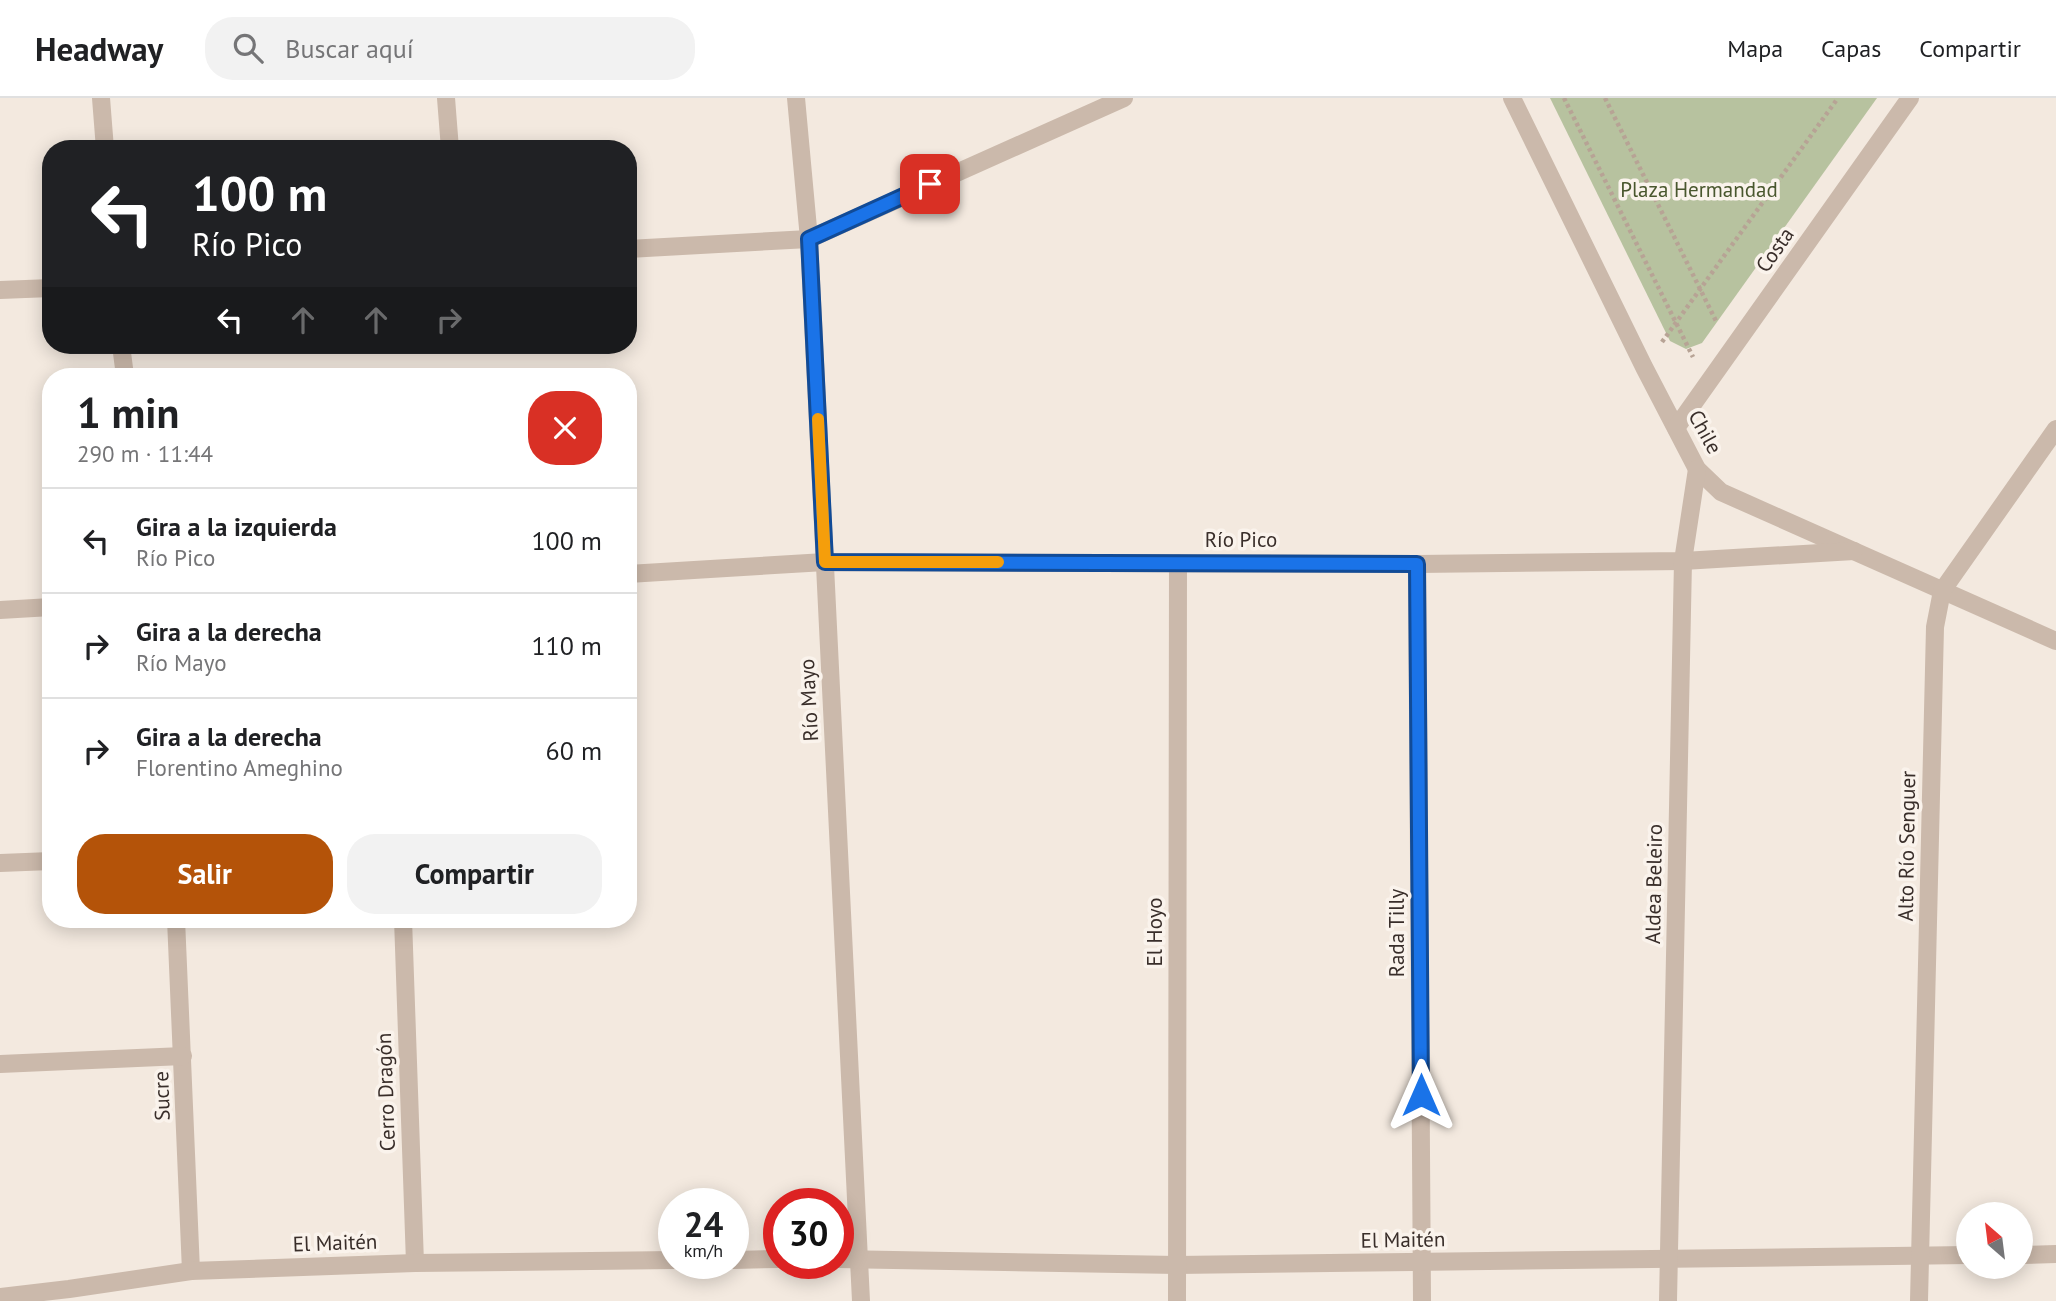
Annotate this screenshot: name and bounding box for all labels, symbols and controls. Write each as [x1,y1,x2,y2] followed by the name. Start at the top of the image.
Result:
[205,17,695,80] search box
[35,27,163,70] text: Headway
[229,29,267,67] icon: search
[285,32,414,65] text: Buscar aquí
[1727,33,1783,64] text: Mapa
[1821,33,1881,64] text: Capas
[1919,33,2021,64] text: Compartir
[900,154,960,214] pin
[192,161,327,225] text: 100 m
[911,165,949,203] icon: arrive
[77,168,168,259] icon: left
[1620,176,1778,203] park label: Plaza Hermandad
[1750,222,1800,277] street label: Costa
[192,223,302,265] text: Río Pico
[211,301,249,339] icon: left
[284,301,322,339] icon: ahead
[357,301,395,339] icon: ahead
[430,301,468,339] icon: right
[77,385,179,440] text: 1 min
[528,391,602,465] button: close
[1683,405,1728,458] street label: Chile
[77,439,213,468] text: 290 m · 11:44
[136,510,337,543] text: Gira a la izquierda
[77,522,115,560] icon: left
[531,524,602,557] text: 100 m
[1205,526,1277,553] street label: Río Pico
[136,543,215,572] text: Río Pico
[136,615,322,648] text: Gira a la derecha
[77,627,115,665] icon: right
[531,629,602,662] text: 110 m
[136,648,226,677] text: Río Mayo
[793,658,824,742] street label: Río Mayo
[136,720,322,753] text: Gira a la derecha
[77,732,115,770] icon: right
[546,734,602,767] text: 60 m
[136,753,343,782] text: Florentino Ameghino
[1892,770,1921,922] street label: Alto Río Senguer
[1639,824,1668,944] street label: Aldea Beleiro
[77,834,333,914] button: Salir
[347,834,602,914] button: Compartir
[1383,888,1410,977] street label: Rada Tilly
[1141,898,1168,966] street label: El Hoyo
[370,1032,401,1152] street label: Cerro Dragón
[1384,1058,1458,1132] position arrow
[147,1071,176,1121] street label: Sucre
[763,1188,854,1279] speed limit sign: 30
[684,1201,723,1247] text: 24
[1956,1202,2034,1279] north arrow
[1956,1202,2033,1279] map controls
[1360,1225,1446,1254] street label: El Maitén
[292,1228,378,1257] street label: El Maitén
[684,1239,723,1262] text: km/h

